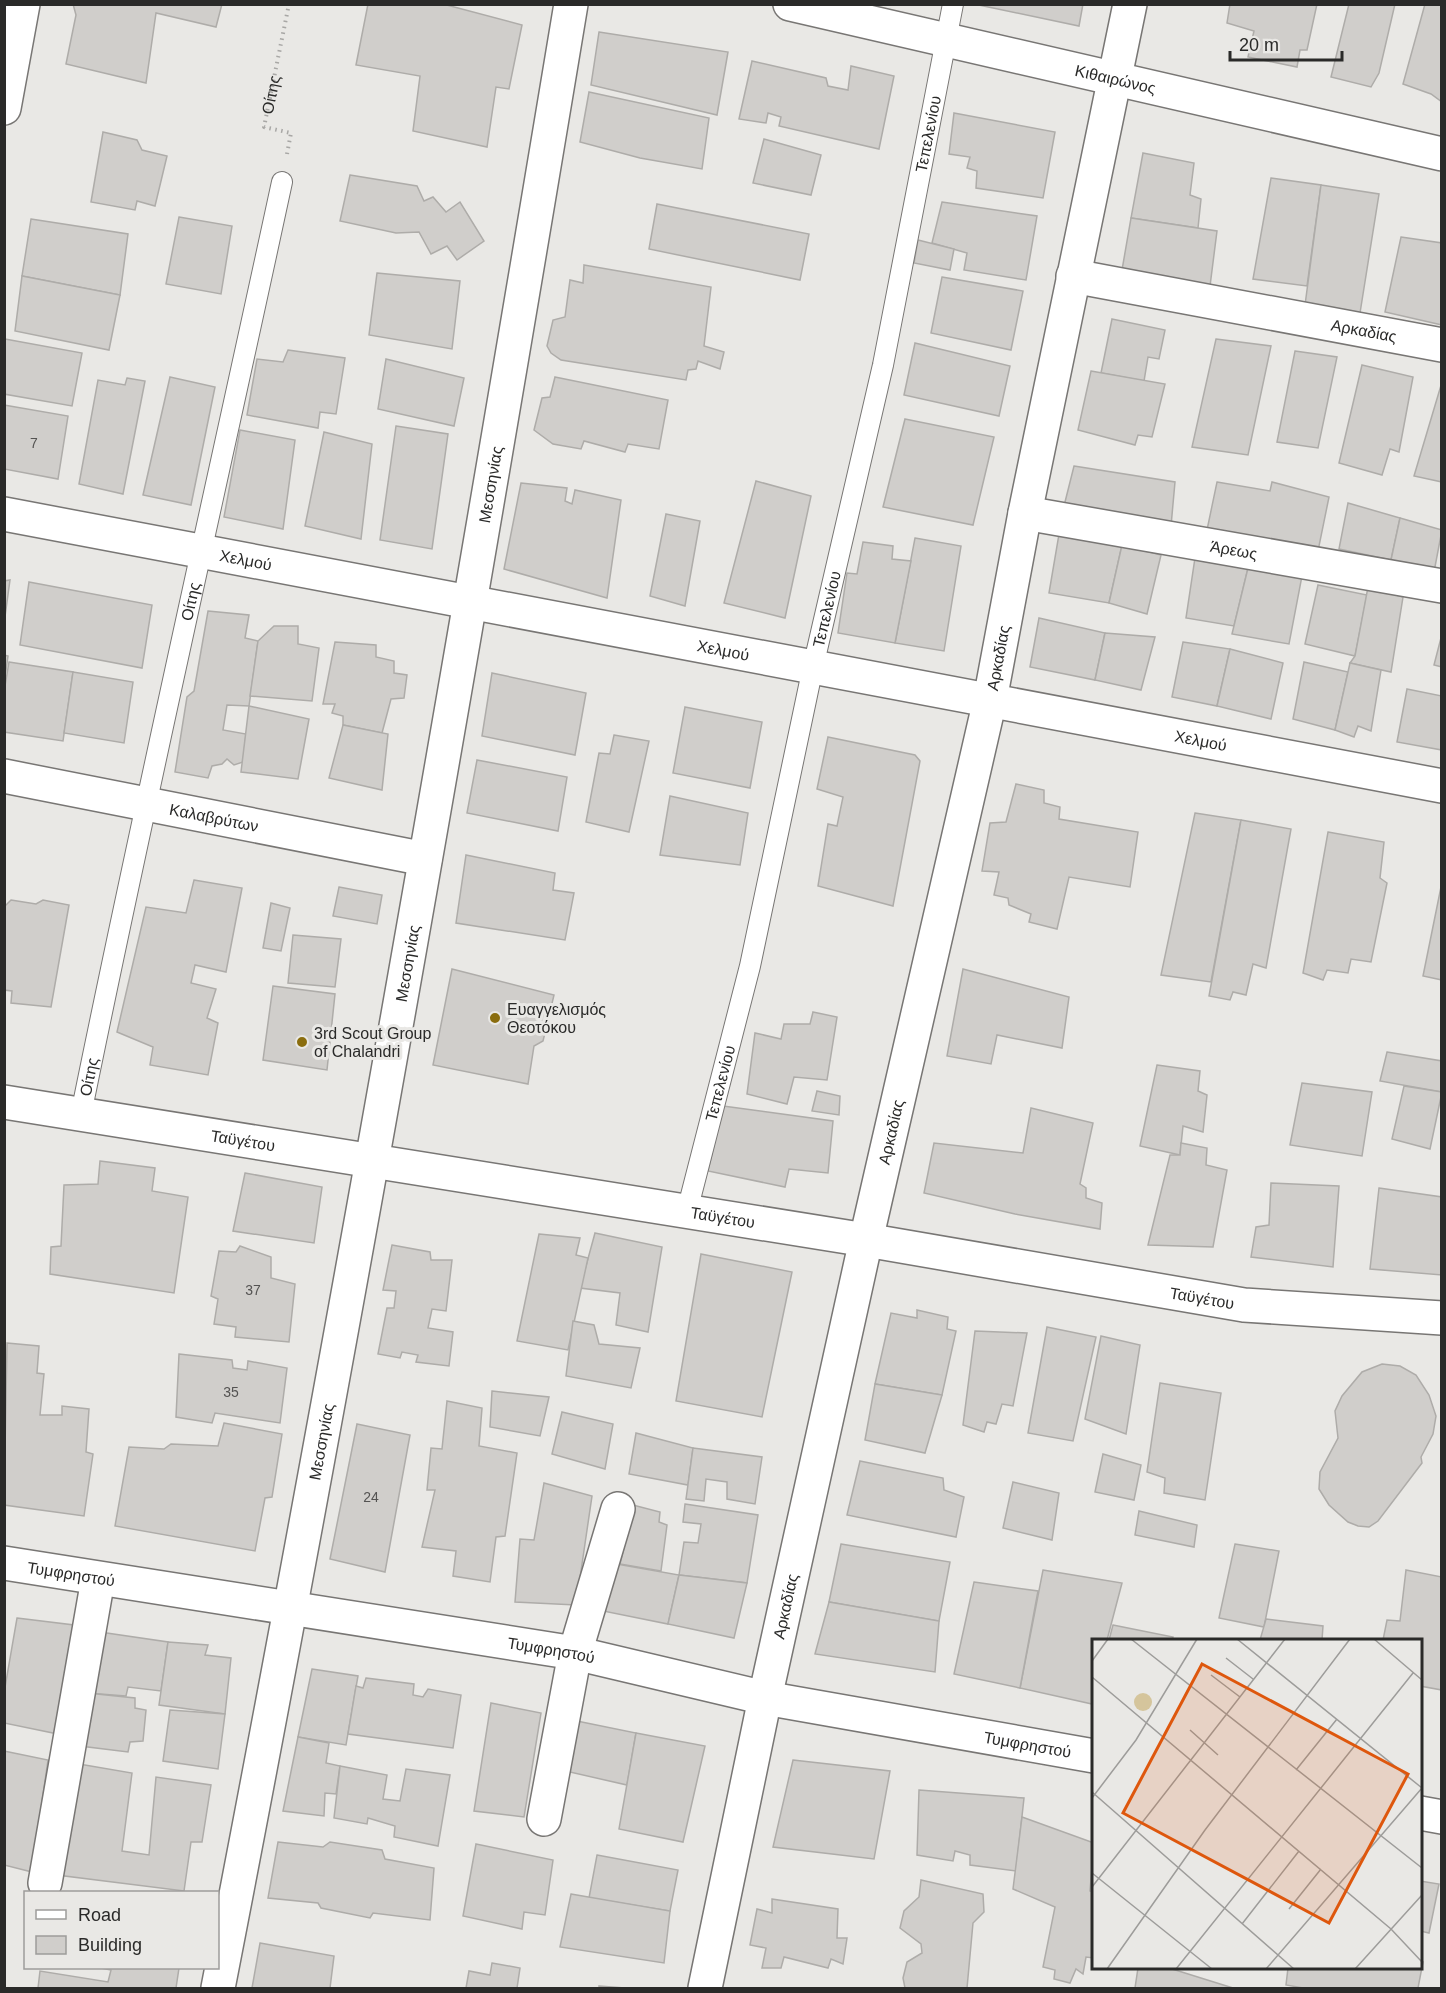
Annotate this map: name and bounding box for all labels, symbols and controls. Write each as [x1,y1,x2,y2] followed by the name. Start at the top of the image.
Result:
[1230,24,1342,62] scale bar
[1239,35,1279,55] text: 20 m
[1073,62,1158,97] street label: Κιθαιρώνος
[259,74,283,116] street label: Οίτης
[913,94,944,174] street label: Τεπελενίου
[1330,316,1398,345] street label: Αρκαδίας
[30,435,38,451] house number: 7
[476,445,506,524] street label: Μεσσηνίας
[1209,538,1259,563] street label: Άρεως
[218,547,273,573] street label: Χελμού
[810,569,844,649] street label: Τεπελενίου
[178,581,203,622] street label: Οίτης
[984,624,1013,692] street label: Αρκαδίας
[696,637,751,664] street label: Χελμού
[1173,728,1228,754] street label: Χελμού
[168,801,260,835] street label: Καλαβρύτων
[393,923,423,1003] street label: Μεσσηνίας
[507,1001,606,1036] place label: Ευαγγελισμός Θεοτόκου
[488,1011,502,1025] marker: Ευαγγελισμός Θεοτόκου
[314,1025,432,1060] place label: 3rd Scout Group of Chalandri
[295,1035,309,1049] marker: 3rd Scout Group of Chalandri
[702,1044,738,1123] street label: Τεπελενίου
[77,1056,101,1098] street label: Οίτης
[876,1098,907,1166] street label: Αρκαδίας
[209,1127,276,1154] street label: Ταϋγέτου
[689,1204,756,1231] street label: Ταϋγέτου
[245,1282,261,1298] house number: 37
[1169,1284,1235,1312] street label: Ταϋγέτου
[223,1384,239,1400] house number: 35
[306,1402,337,1481] street label: Μεσσηνίας
[363,1489,379,1505] house number: 24
[26,1559,116,1589] street label: Τυμφρηστού
[770,1572,801,1641] street label: Αρκαδίας
[506,1634,596,1666] street label: Τυμφρηστού
[1092,1639,1422,1969] inset map
[983,1729,1073,1761] street label: Τυμφρηστού
[24,1891,219,1969] legend
[78,1905,121,1925] text: Road
[78,1935,142,1955] text: Building

